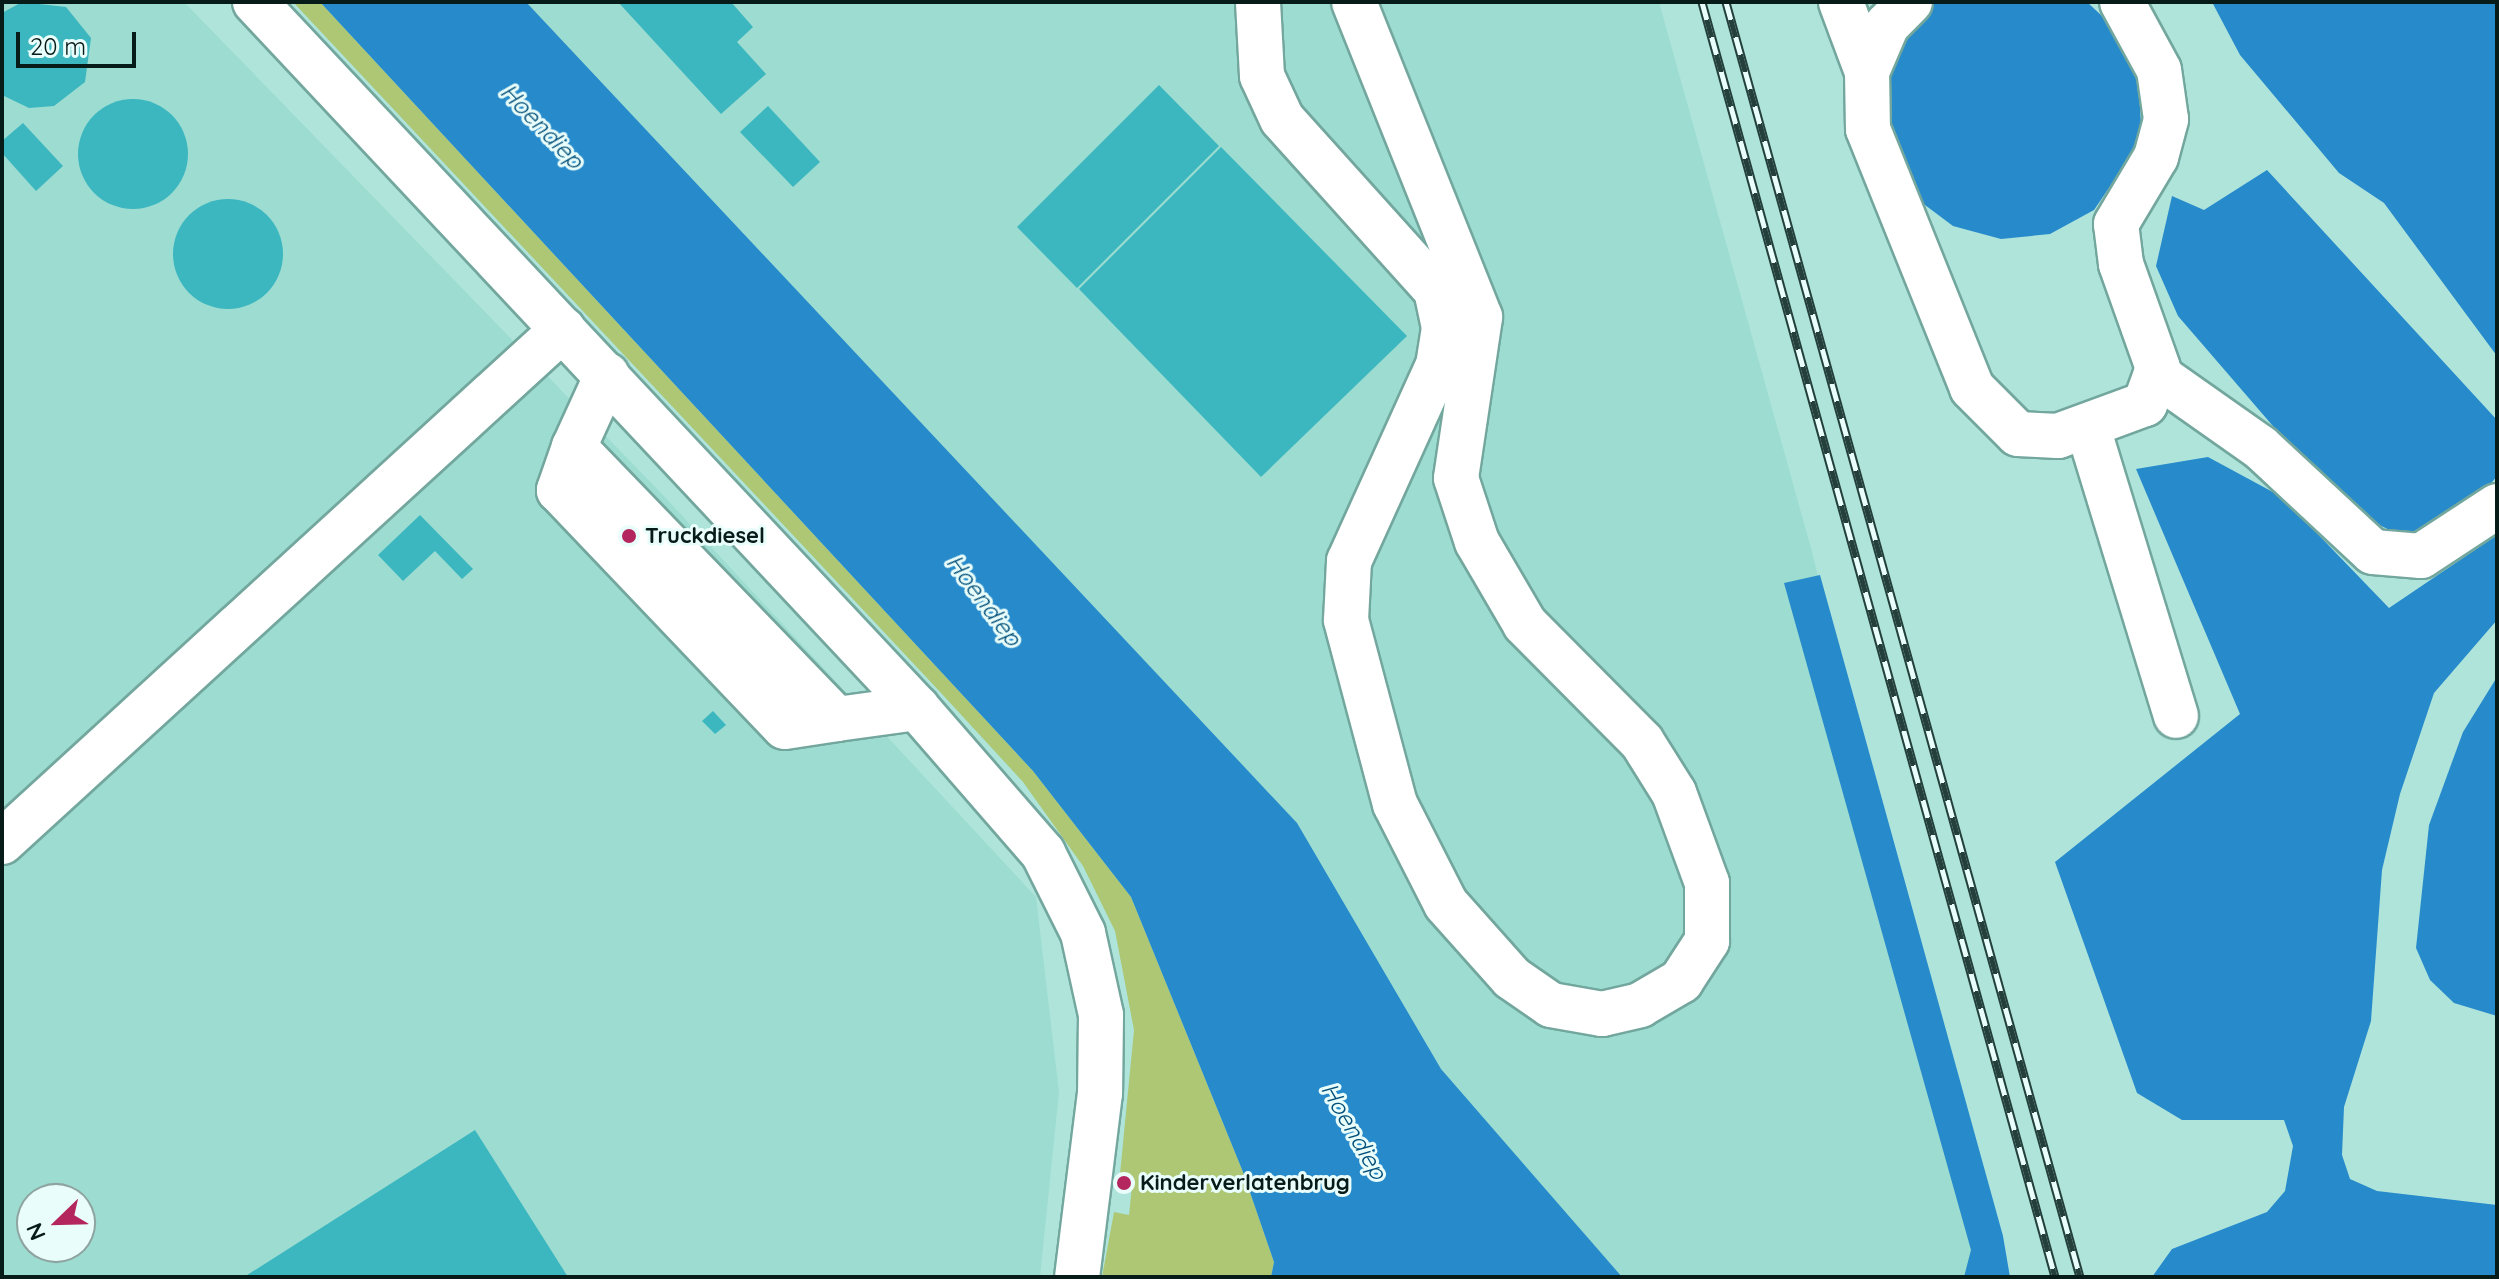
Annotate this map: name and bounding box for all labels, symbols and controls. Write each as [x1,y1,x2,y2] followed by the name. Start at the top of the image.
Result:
[20,16,140,66] scale bar
[30,31,86,61] text: 20 m
[494,78,590,174] water label: Hoendiep
[645,523,765,549] place label: Truckdiesel
[620,527,638,545] marker: Truckdiesel
[940,549,1028,651] water label: Hoendiep
[1315,1077,1393,1185] water label: Hoendiep
[1140,1170,1350,1196] place label: Kinderverlatenbrug
[1115,1174,1133,1192] marker: Kinderverlatenbrug
[16,1183,96,1263] north arrow
[20,1219,52,1245] text: N

